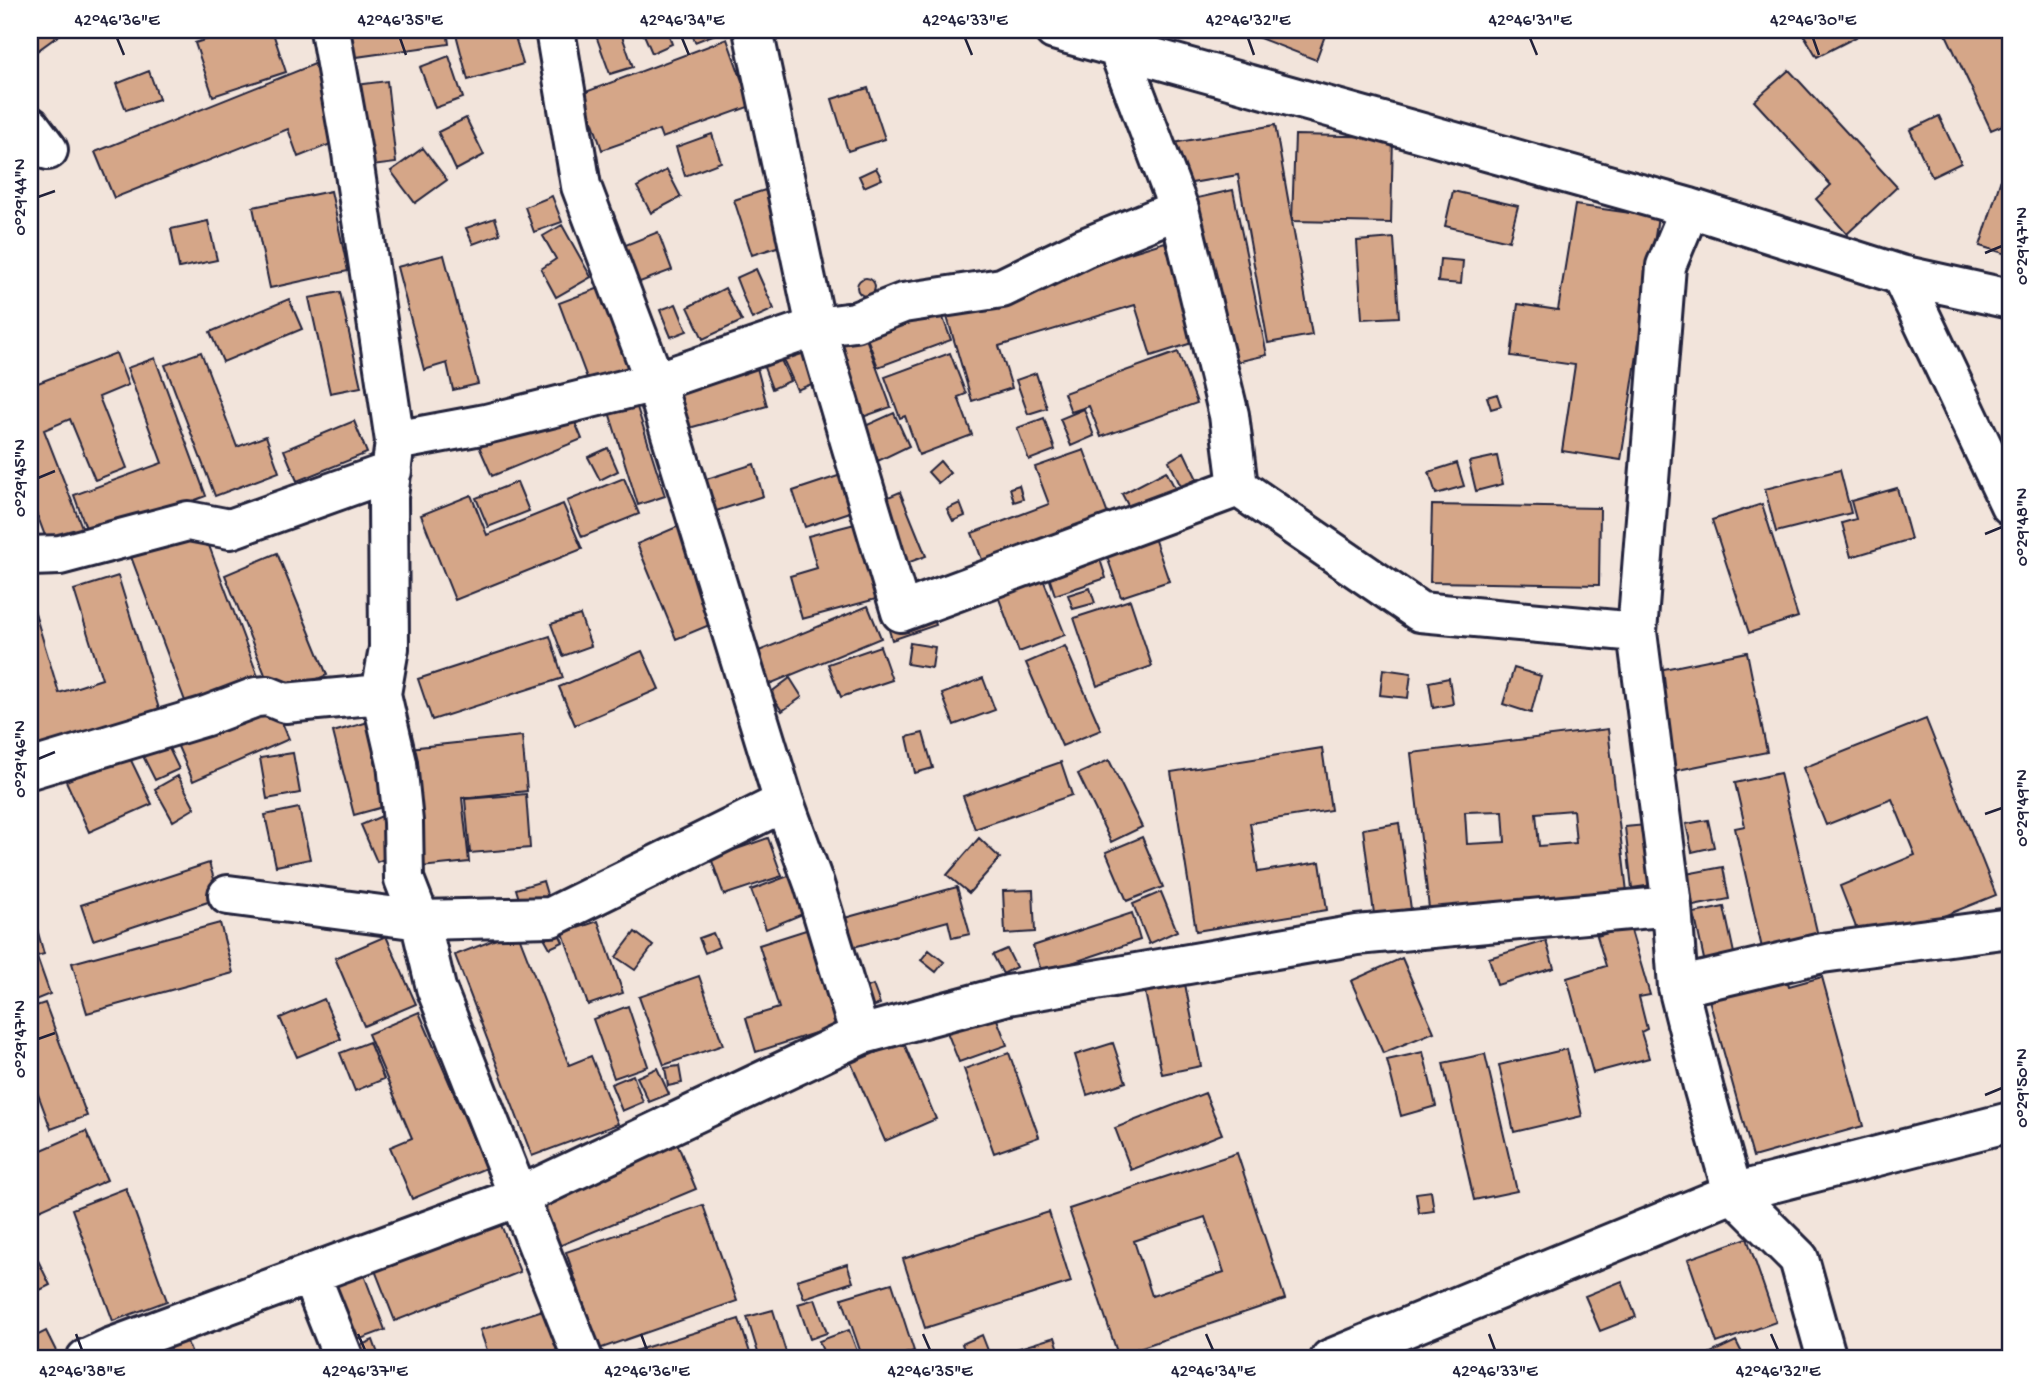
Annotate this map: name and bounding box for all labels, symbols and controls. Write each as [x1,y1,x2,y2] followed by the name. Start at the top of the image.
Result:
[75,11,160,32] text: 42°46'36"E
[357,11,443,32] text: 42°46'35"E
[640,11,725,32] text: 42°46'34"E
[922,11,1008,32] text: 42°46'33"E
[1206,11,1291,32] text: 42°46'32"E
[1489,11,1572,32] text: 42°46'31"E
[1770,11,1857,32] text: 42°46'30"E
[11,159,32,236] text: 0°29'44"N
[2013,207,2034,285] text: 0°29'47"N
[11,439,32,517] text: 0°29'45"N
[2013,488,2034,566] text: 0°29'48"N
[11,720,32,798] text: 0°29'46"N
[2013,769,2034,847] text: 0°29'49"N
[11,1000,32,1078] text: 0°29'47"N
[2013,1048,2034,1128] text: 0°29'50"N
[39,1362,126,1383] text: 42°46'38"E
[322,1362,408,1383] text: 42°46'37"E
[605,1362,690,1383] text: 42°46'36"E
[887,1362,973,1383] text: 42°46'35"E
[1171,1362,1256,1383] text: 42°46'34"E
[1452,1362,1538,1383] text: 42°46'33"E
[1736,1362,1821,1383] text: 42°46'32"E

